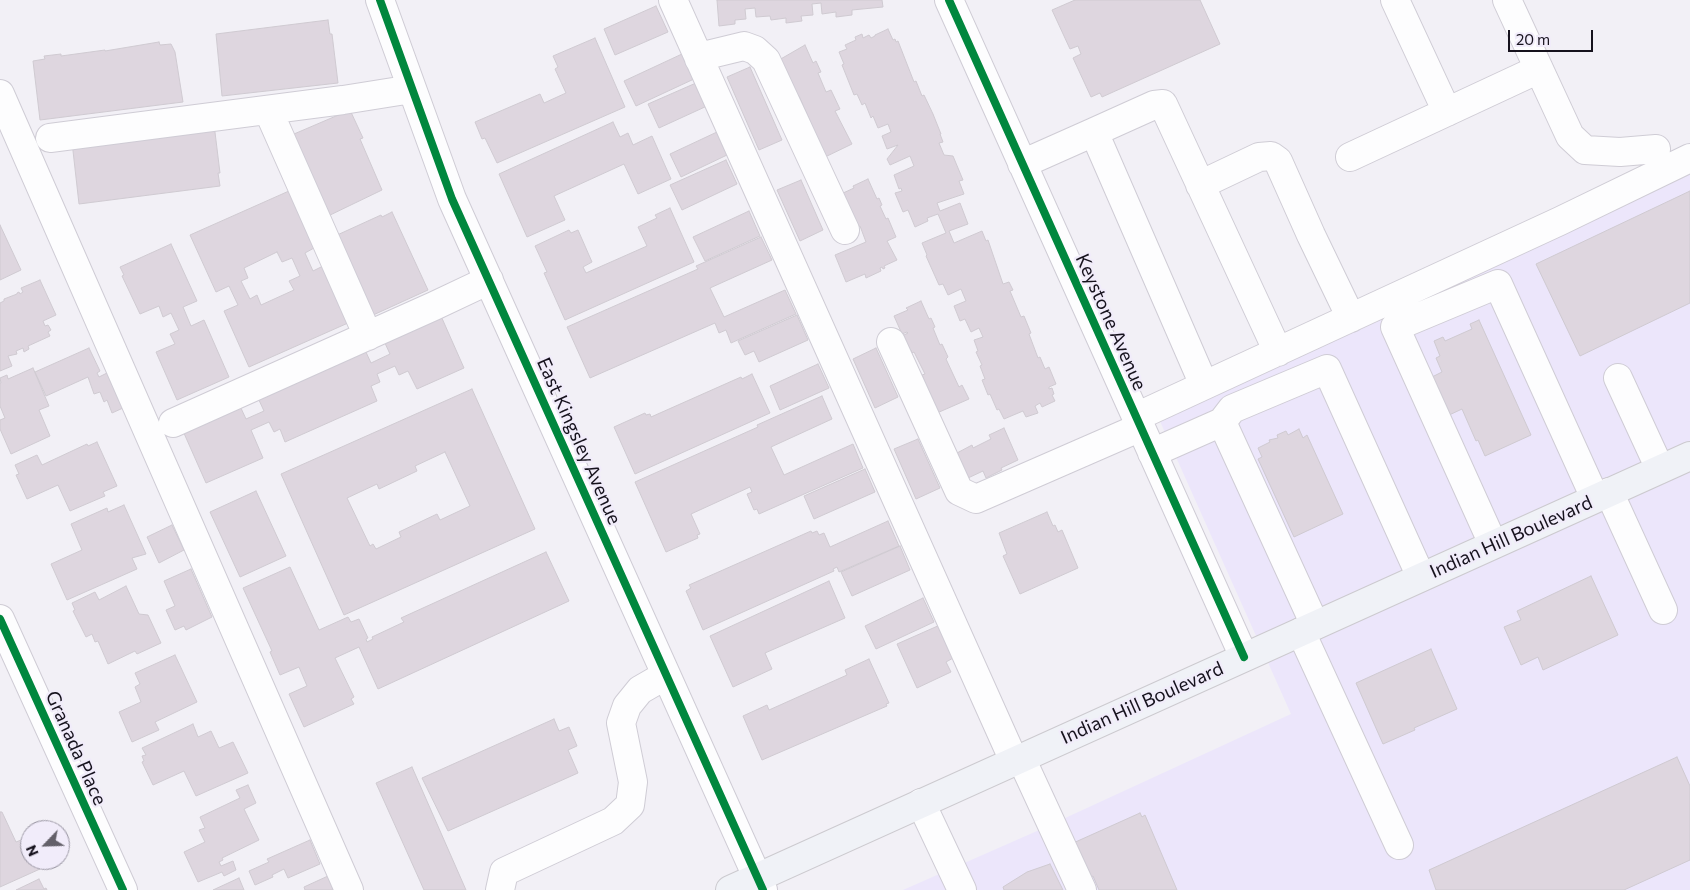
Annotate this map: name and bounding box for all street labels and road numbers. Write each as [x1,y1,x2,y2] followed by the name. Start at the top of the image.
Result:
[1071,250,1151,394] street label: Keystone Avenue
[532,354,626,528] street label: East Kingsley Avenue
[1426,491,1596,583] street label: Indian Hill Boulevard
[1057,657,1227,749] street label: Indian Hill Boulevard
[41,687,111,809] street label: Granada Place

